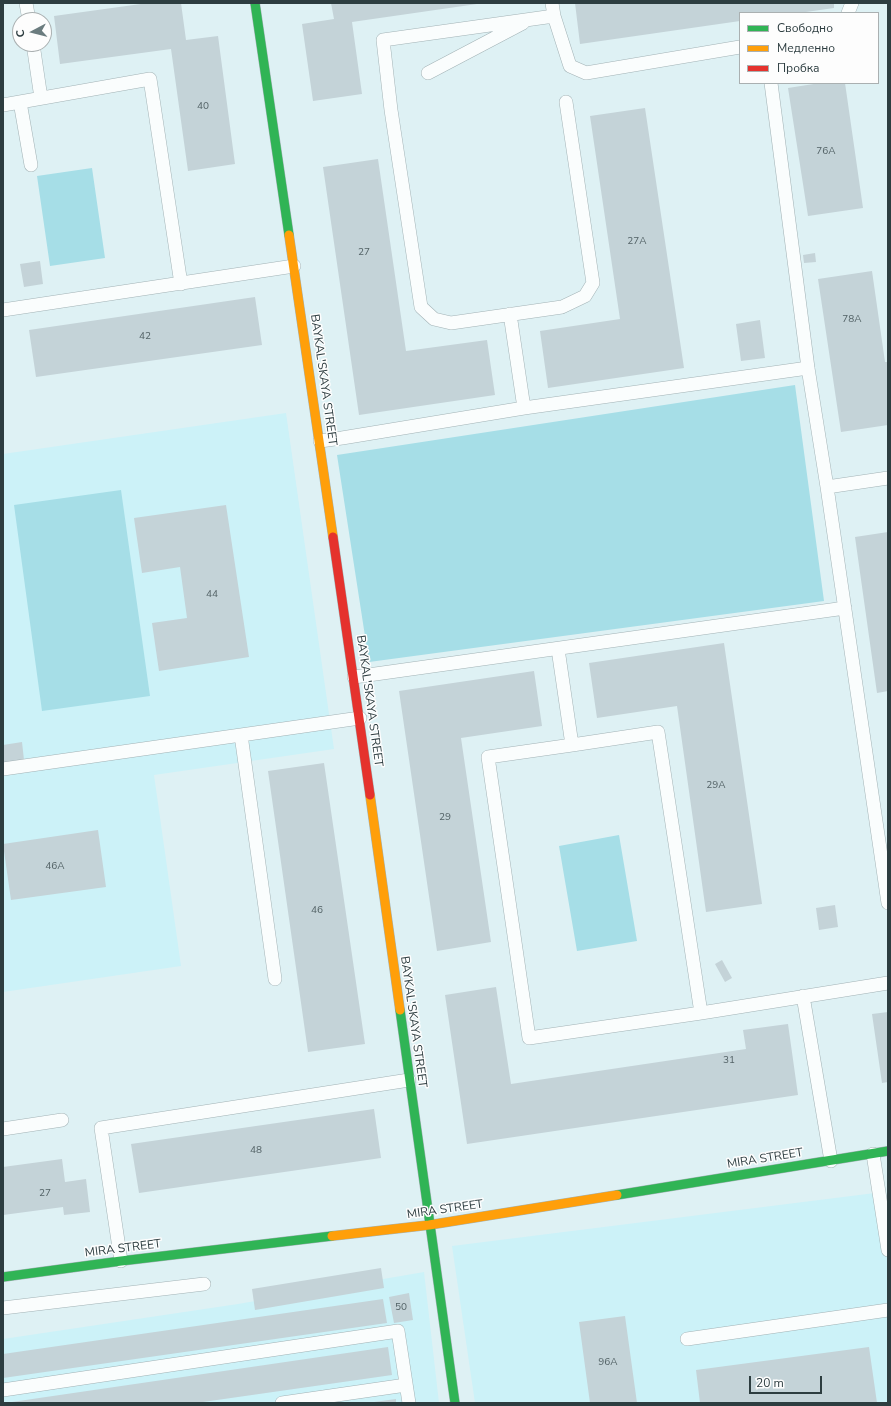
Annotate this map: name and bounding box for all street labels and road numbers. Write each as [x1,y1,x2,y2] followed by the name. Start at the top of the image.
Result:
[307,313,339,447] street label: BAYKAL'SKAYA STREET
[353,634,385,768] street label: BAYKAL'SKAYA STREET
[397,955,429,1089] street label: BAYKAL'SKAYA STREET
[726,1146,804,1172] street label: MIRA STREET
[406,1198,484,1222] street label: MIRA STREET
[84,1237,162,1261] street label: MIRA STREET

